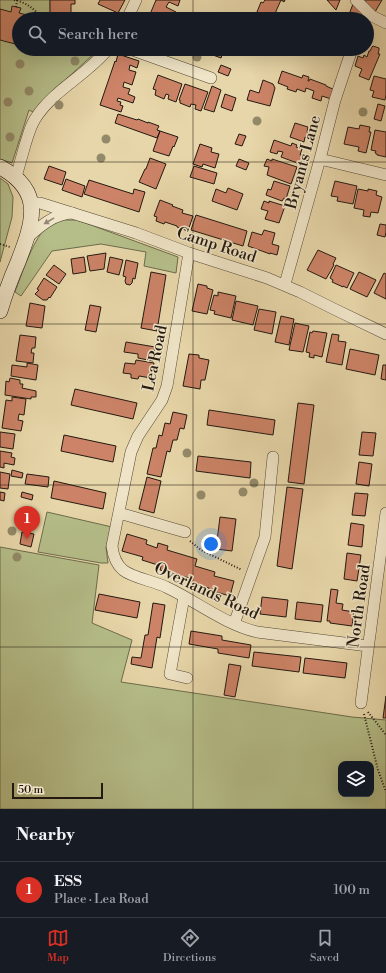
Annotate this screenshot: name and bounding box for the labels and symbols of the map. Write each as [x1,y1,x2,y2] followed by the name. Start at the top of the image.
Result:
[281,113,325,212] street label: Bryants Lane
[43,218,55,225] one-way arrow
[174,223,259,267] street label: Camp Road
[138,323,172,393] street label: Lea Road
[14,506,40,539] pin: 1
[201,534,221,554] your location
[151,558,262,624] street label: Overlands Road
[343,563,375,649] street label: North Road
[12,781,103,800] scale bar

